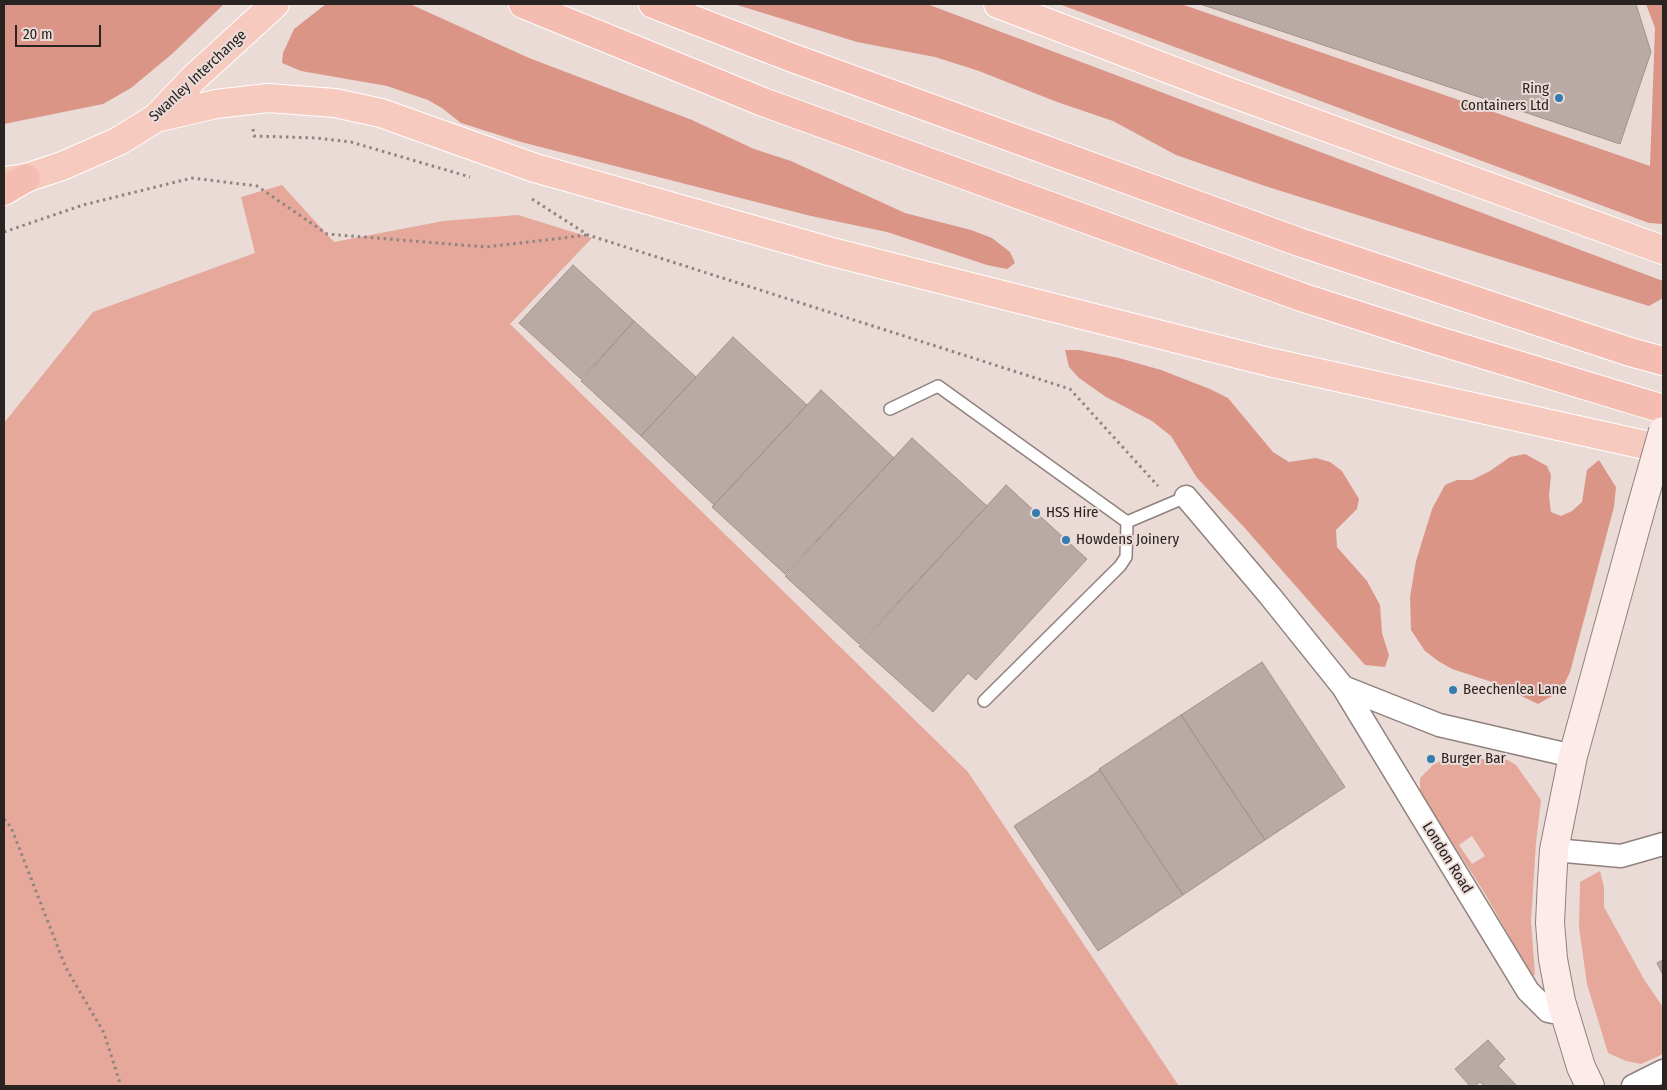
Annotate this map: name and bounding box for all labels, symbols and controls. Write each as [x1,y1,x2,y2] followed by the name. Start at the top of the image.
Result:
[18,15,104,47] scale bar
[23,25,53,43] text: 20 m
[146,26,250,126] street label: Swanley Interchange
[1461,80,1549,115] place label: Ring Containers Ltd
[1553,92,1565,104] marker: Ring Containers Ltd
[1046,504,1098,522] place label: HSS Hire
[1030,507,1042,519] marker: HSS Hire
[1076,531,1179,549] place label: Howdens Joinery
[1060,534,1072,546] marker: Howdens Joinery
[1463,681,1567,699] place label: Beechenlea Lane
[1447,684,1459,696] marker: Beechenlea Lane
[1441,750,1506,768] place label: Burger Bar
[1425,753,1437,765] marker: Burger Bar
[1418,819,1476,897] street label: London Road

